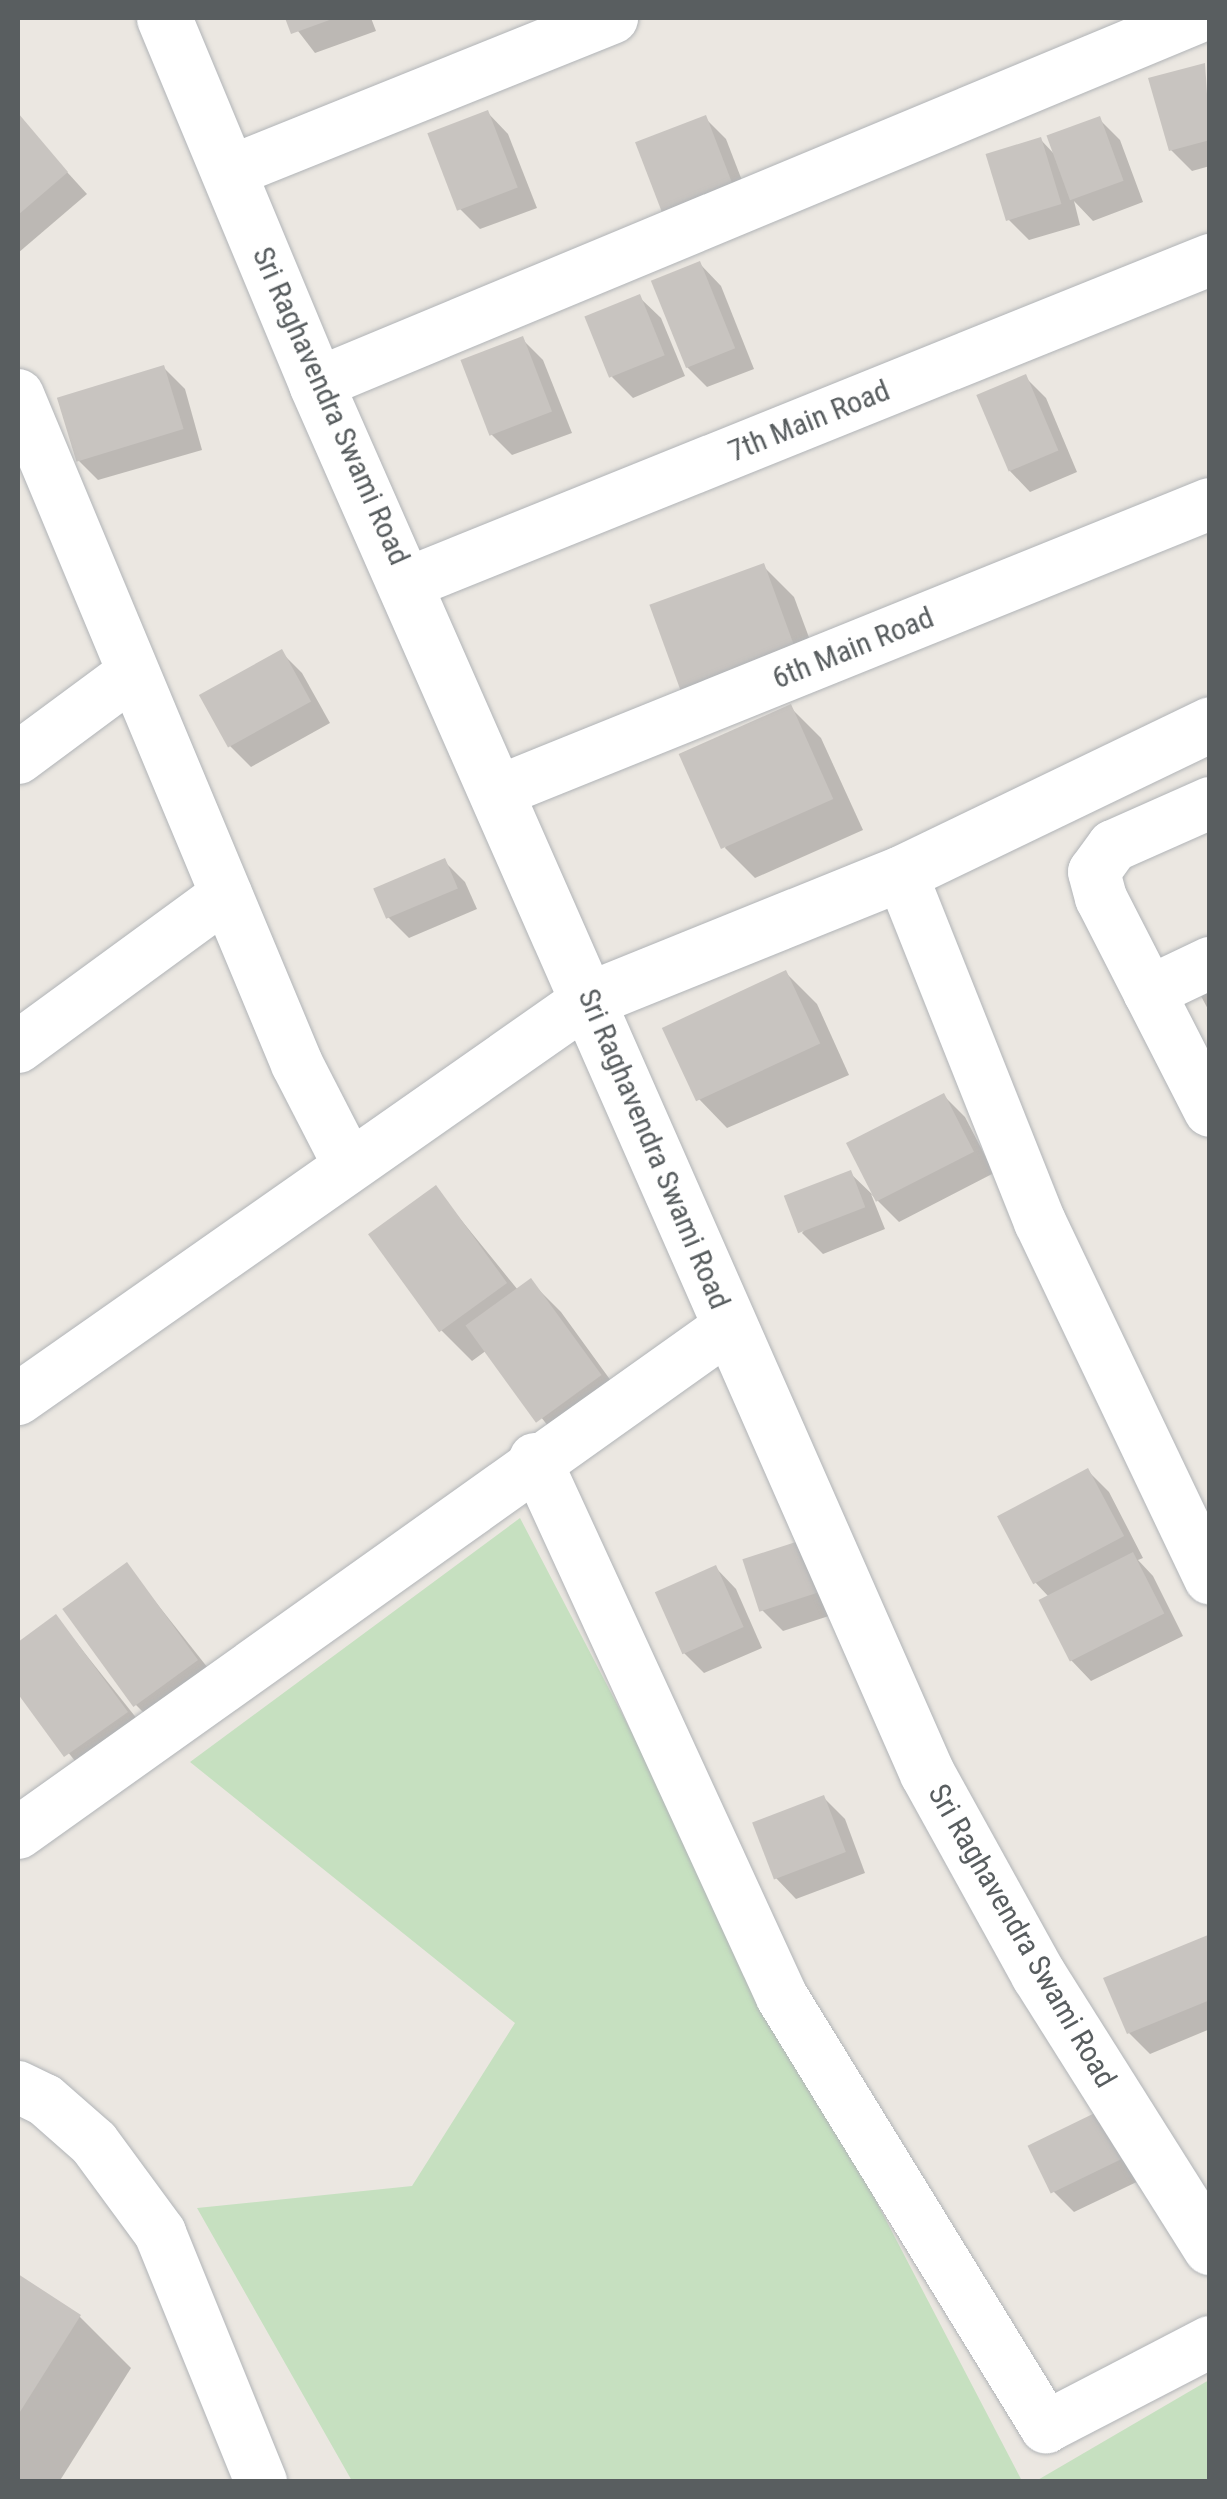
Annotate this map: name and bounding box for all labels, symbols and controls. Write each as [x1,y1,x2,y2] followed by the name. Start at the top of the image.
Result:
[245,241,417,571] street label: Sri Raghavendra Swami Road
[723,372,895,470] street label: 7th Main Road
[767,599,939,697] street label: 6th Main Road
[570,984,738,1314] street label: Sri Raghavendra Swami Road
[920,1778,1124,2094] street label: Sri Raghavendra Swami Road

